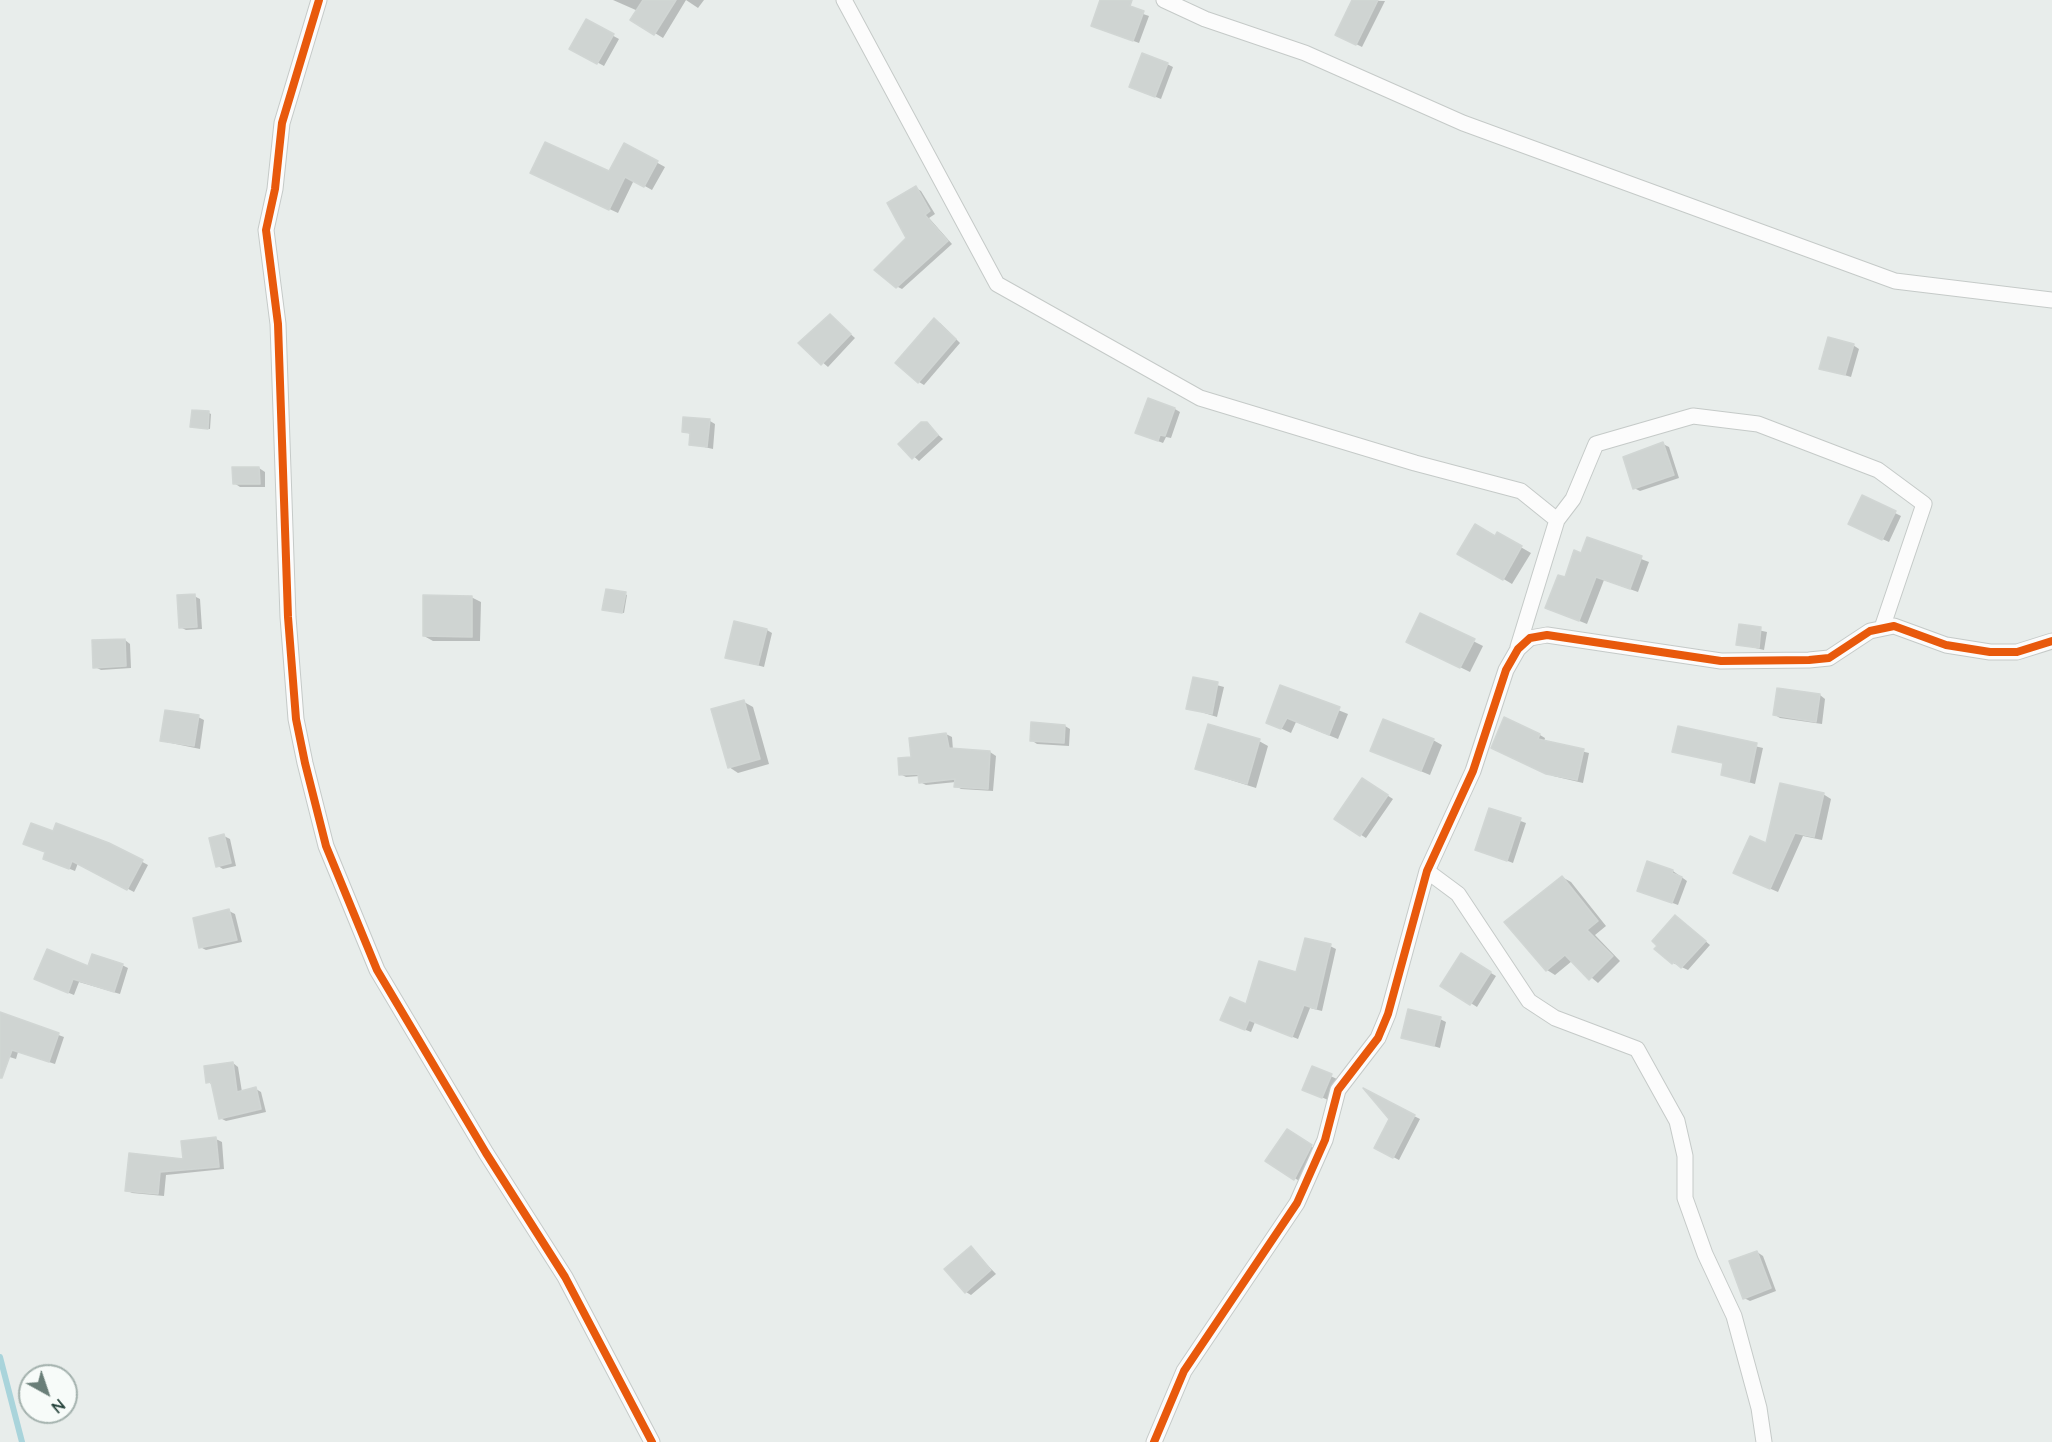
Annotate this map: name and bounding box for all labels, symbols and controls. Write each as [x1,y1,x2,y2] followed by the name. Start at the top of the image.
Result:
[18,1364,78,1424] north arrow
[47,1395,69,1418] text: N

